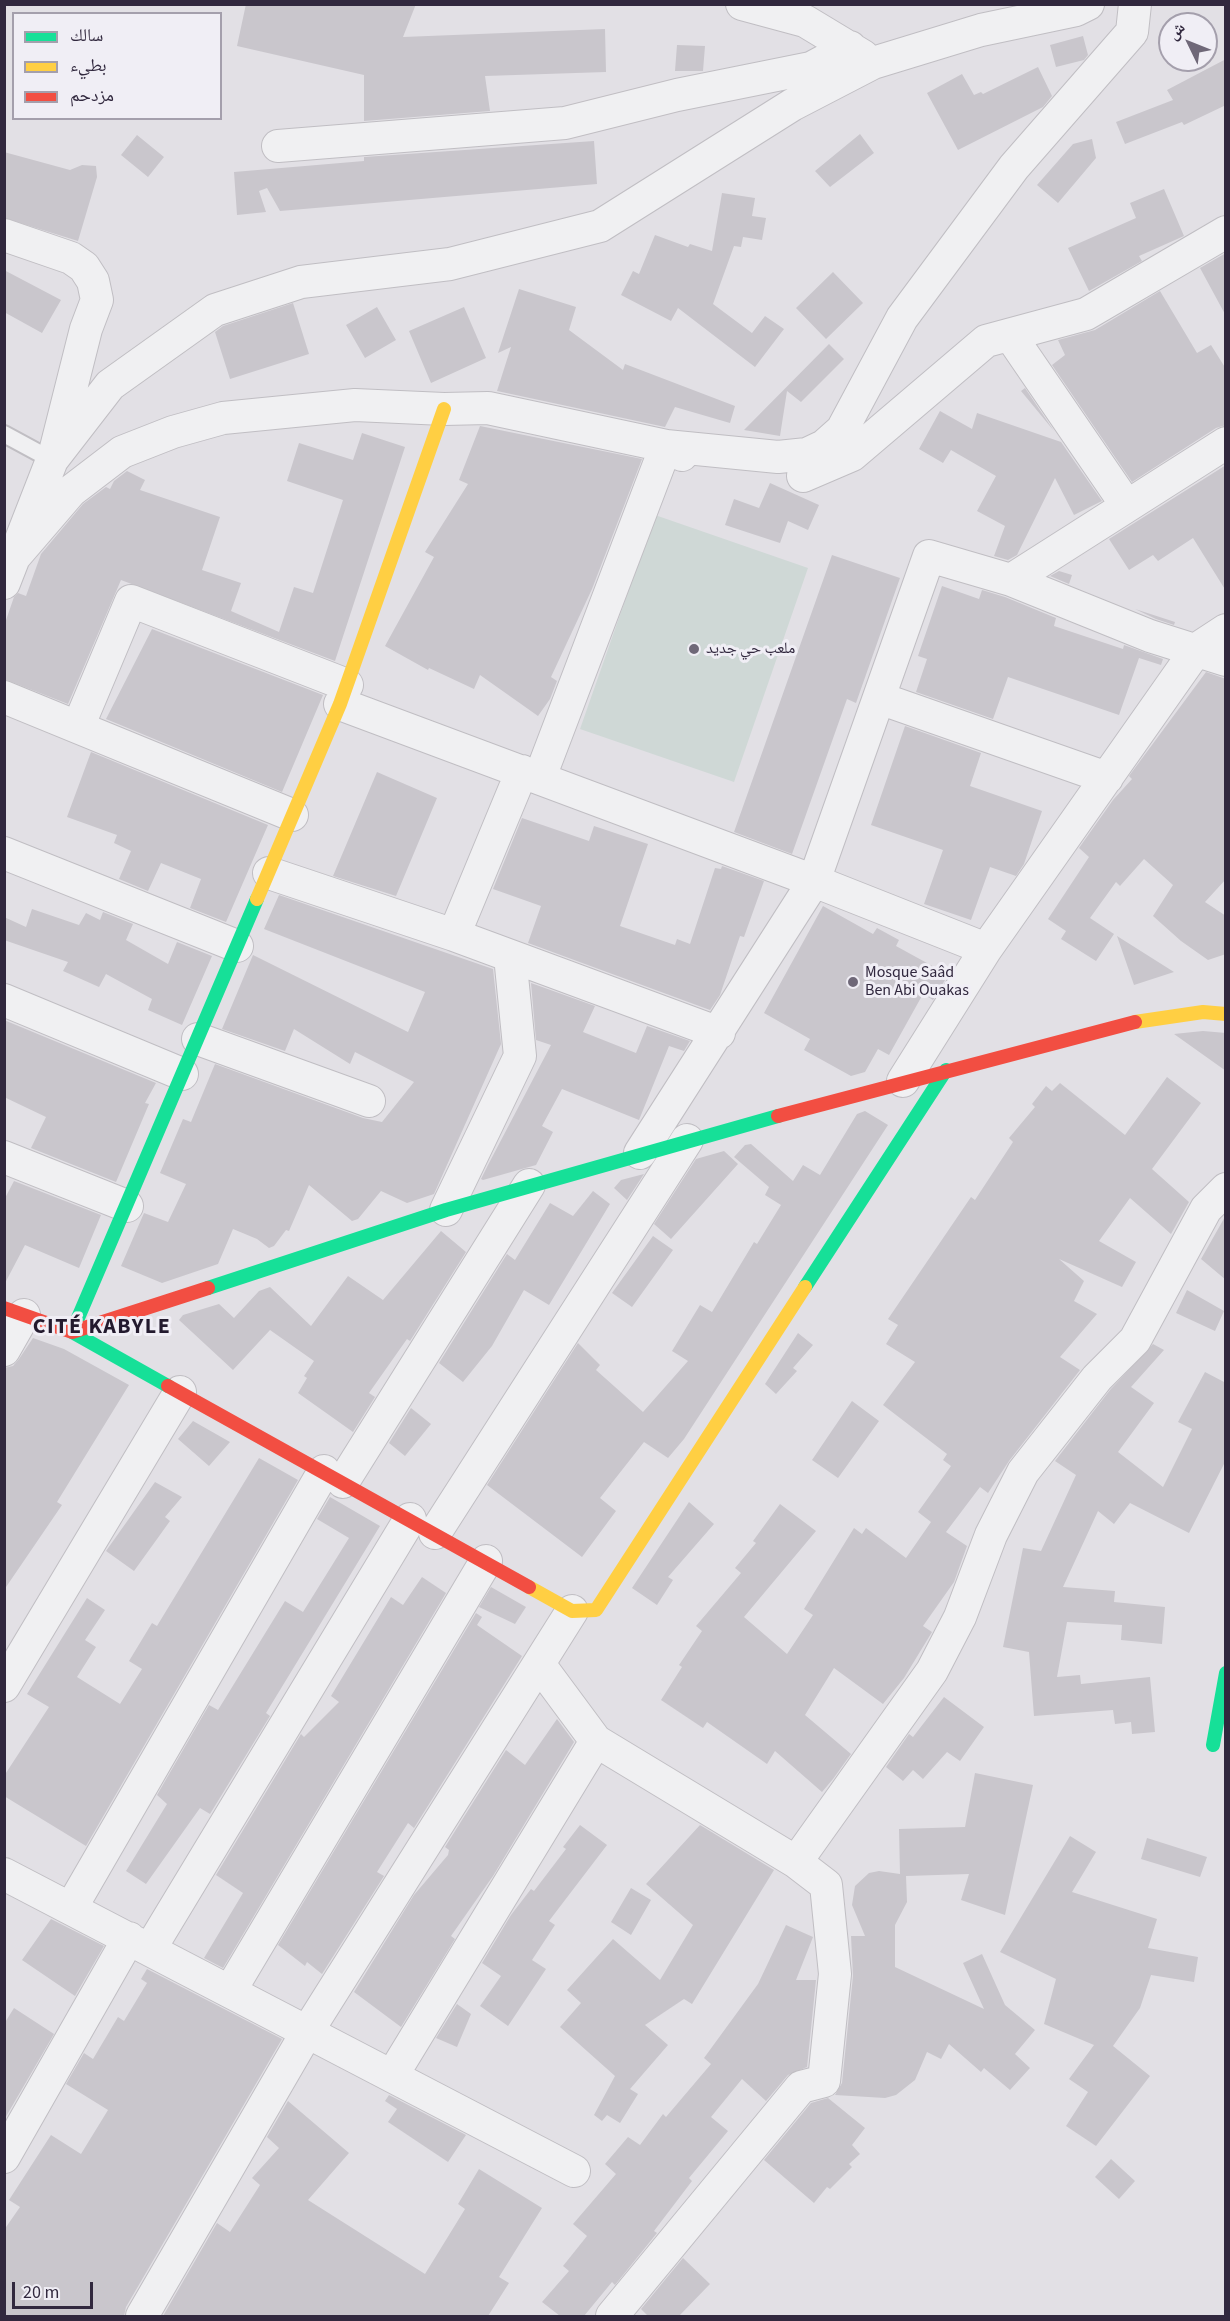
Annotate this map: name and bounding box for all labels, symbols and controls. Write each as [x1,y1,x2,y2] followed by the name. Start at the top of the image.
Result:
[12,12,222,120] legend
[1158,12,1218,72] north arrow
[1162,17,1190,45] text: ش
[70,23,103,48] text: سالك
[70,53,107,78] text: بطيء
[70,83,114,108] text: مزدحم
[706,639,795,659] place label: ملعب حي جديد
[687,642,701,656] marker: ملعب حي جديد
[865,963,969,1001] place label: Mosque Saâd Ben Abi Ouakas
[846,975,860,989] marker: Mosque Saâd Ben Abi Ouakas
[33,1315,171,1341] district label: CITÉ KABYLE
[15,2270,96,2308] scale bar
[23,2280,59,2305] text: 20 m

